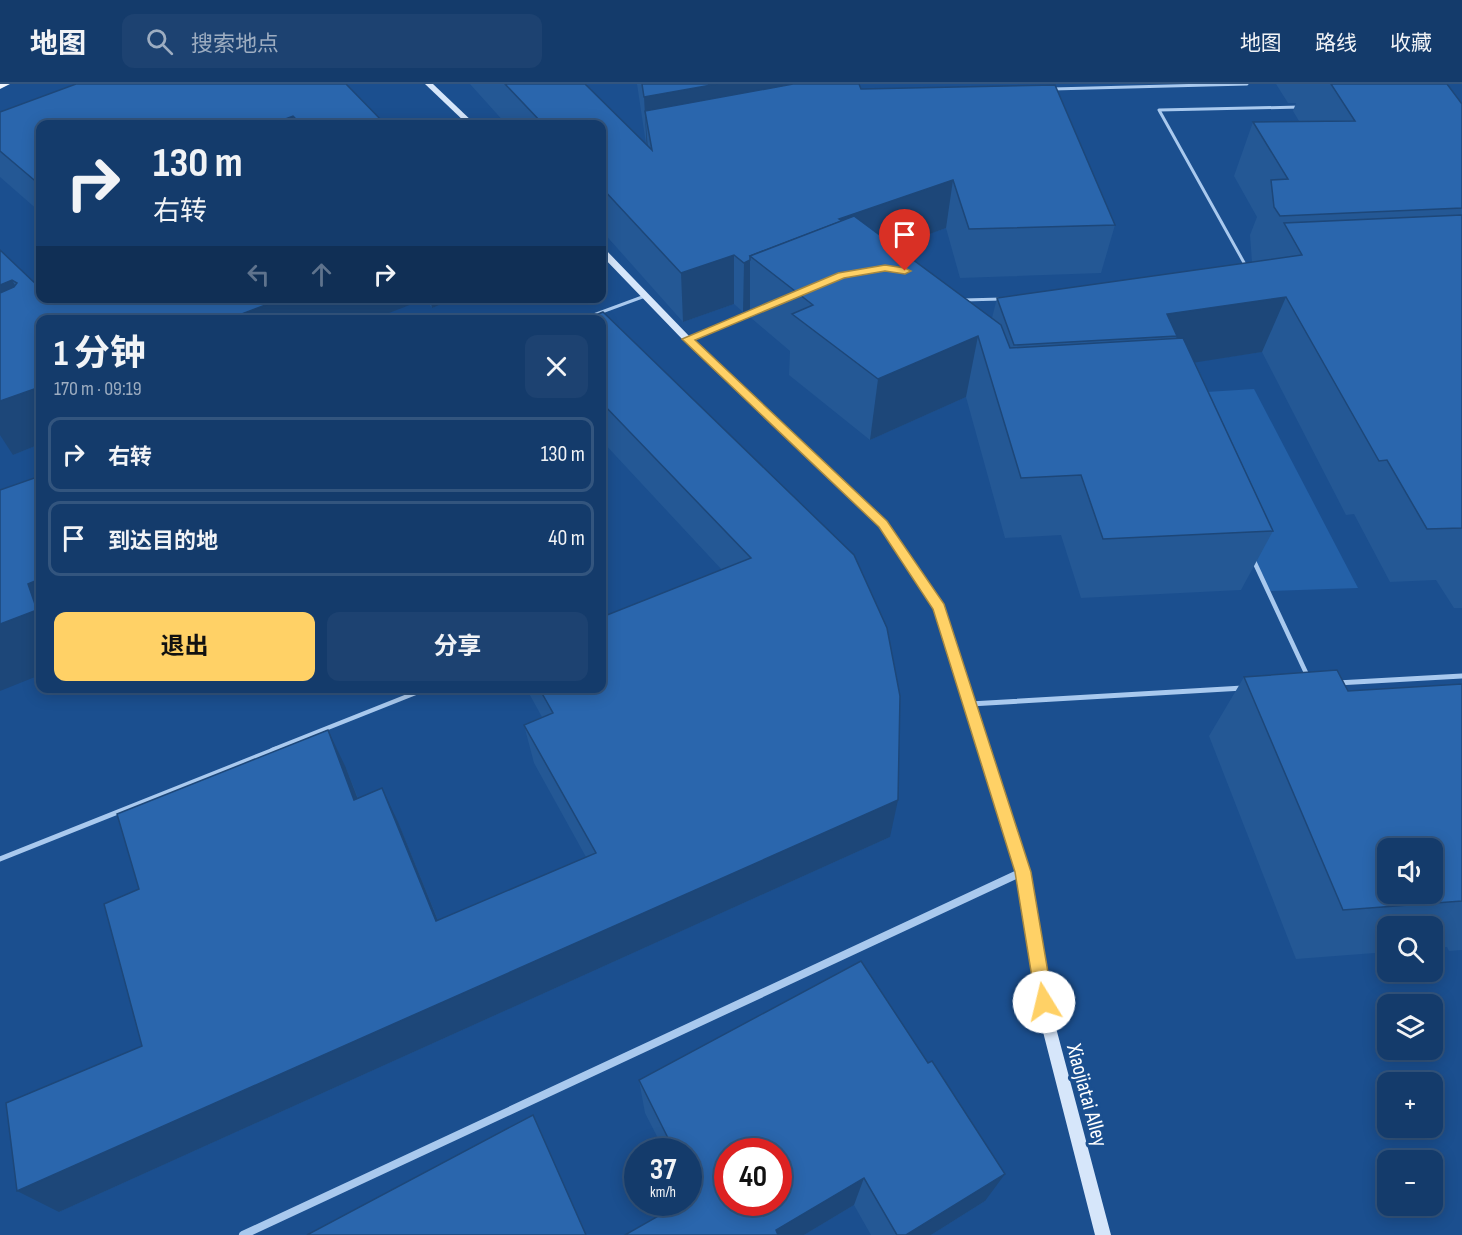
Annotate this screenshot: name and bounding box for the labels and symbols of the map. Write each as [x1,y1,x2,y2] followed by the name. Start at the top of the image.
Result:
[879,209,930,271] pin
[1012,970,1076,1034] position arrow
[1060,1040,1113,1150] street label: Xiaojiatai Alley
[714,1138,792,1216] speed limit sign: 40

